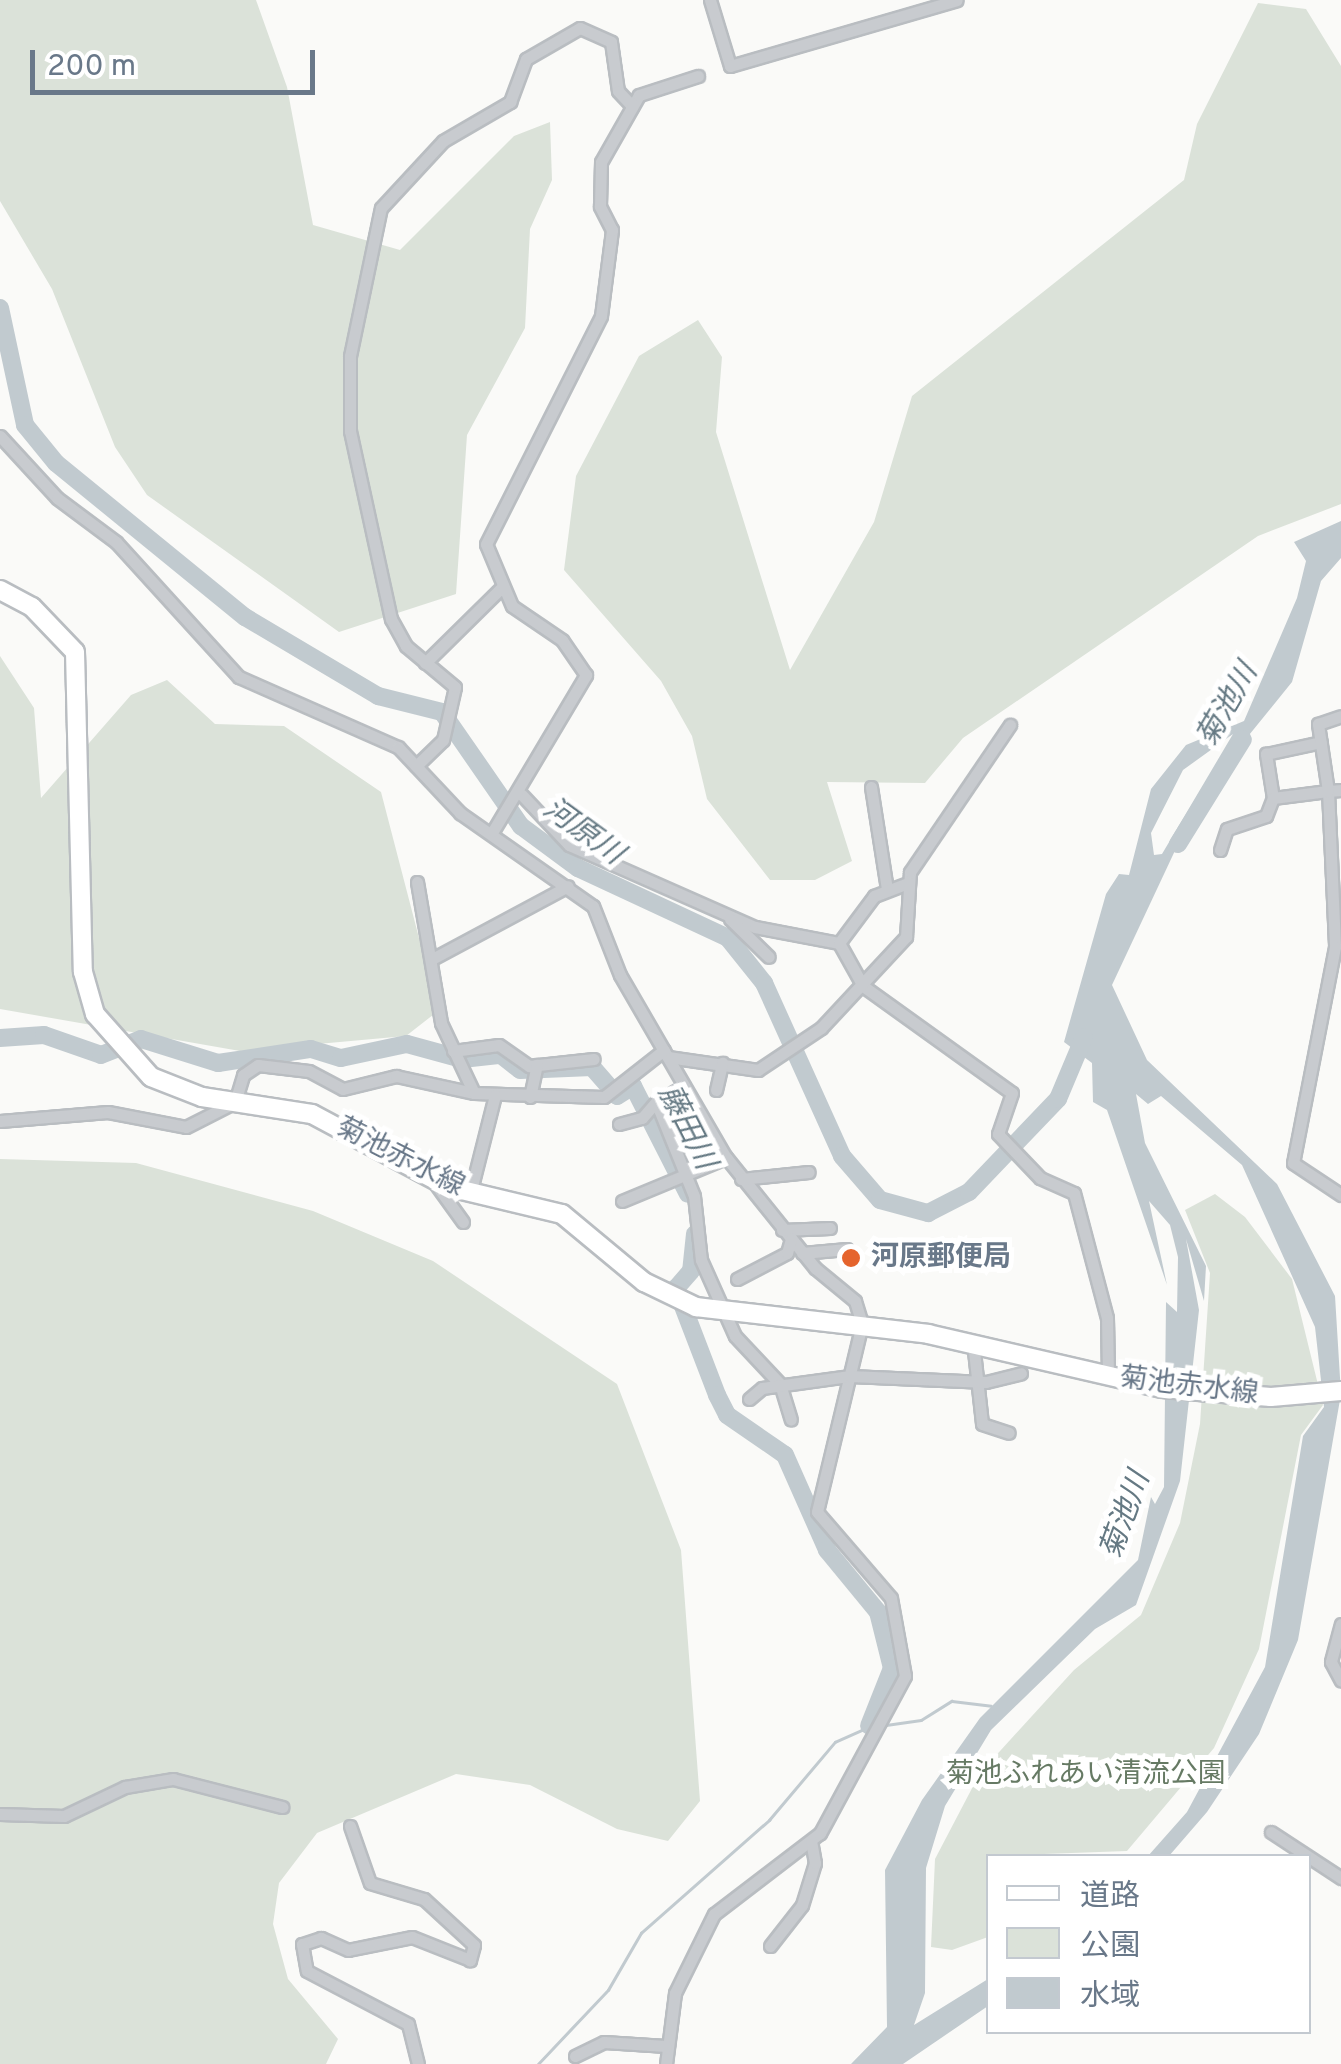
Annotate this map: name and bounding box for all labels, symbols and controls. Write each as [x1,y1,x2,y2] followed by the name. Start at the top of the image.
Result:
[35,30,320,92] scale bar
[47,49,136,86] text: 200 m
[1191,658,1267,754] water label: 菊池川
[535,792,629,874] water label: 河原川
[649,1080,721,1176] water label: 藤田川
[330,1111,470,1205] street label: 菊池赤水線
[871,1241,1011,1275] place label: 河原郵便局
[840,1247,862,1269] marker: 河原郵便局
[1117,1362,1261,1412] street label: 菊池赤水線
[1095,1468,1159,1564] water label: 菊池川
[946,1758,1226,1792] park label: 菊池ふれあい清流公園
[986,1854,1311,2034] legend
[1080,1879,1140,1916] text: 道路
[1080,1929,1140,1966] text: 公園
[1080,1979,1140,2016] text: 水域

